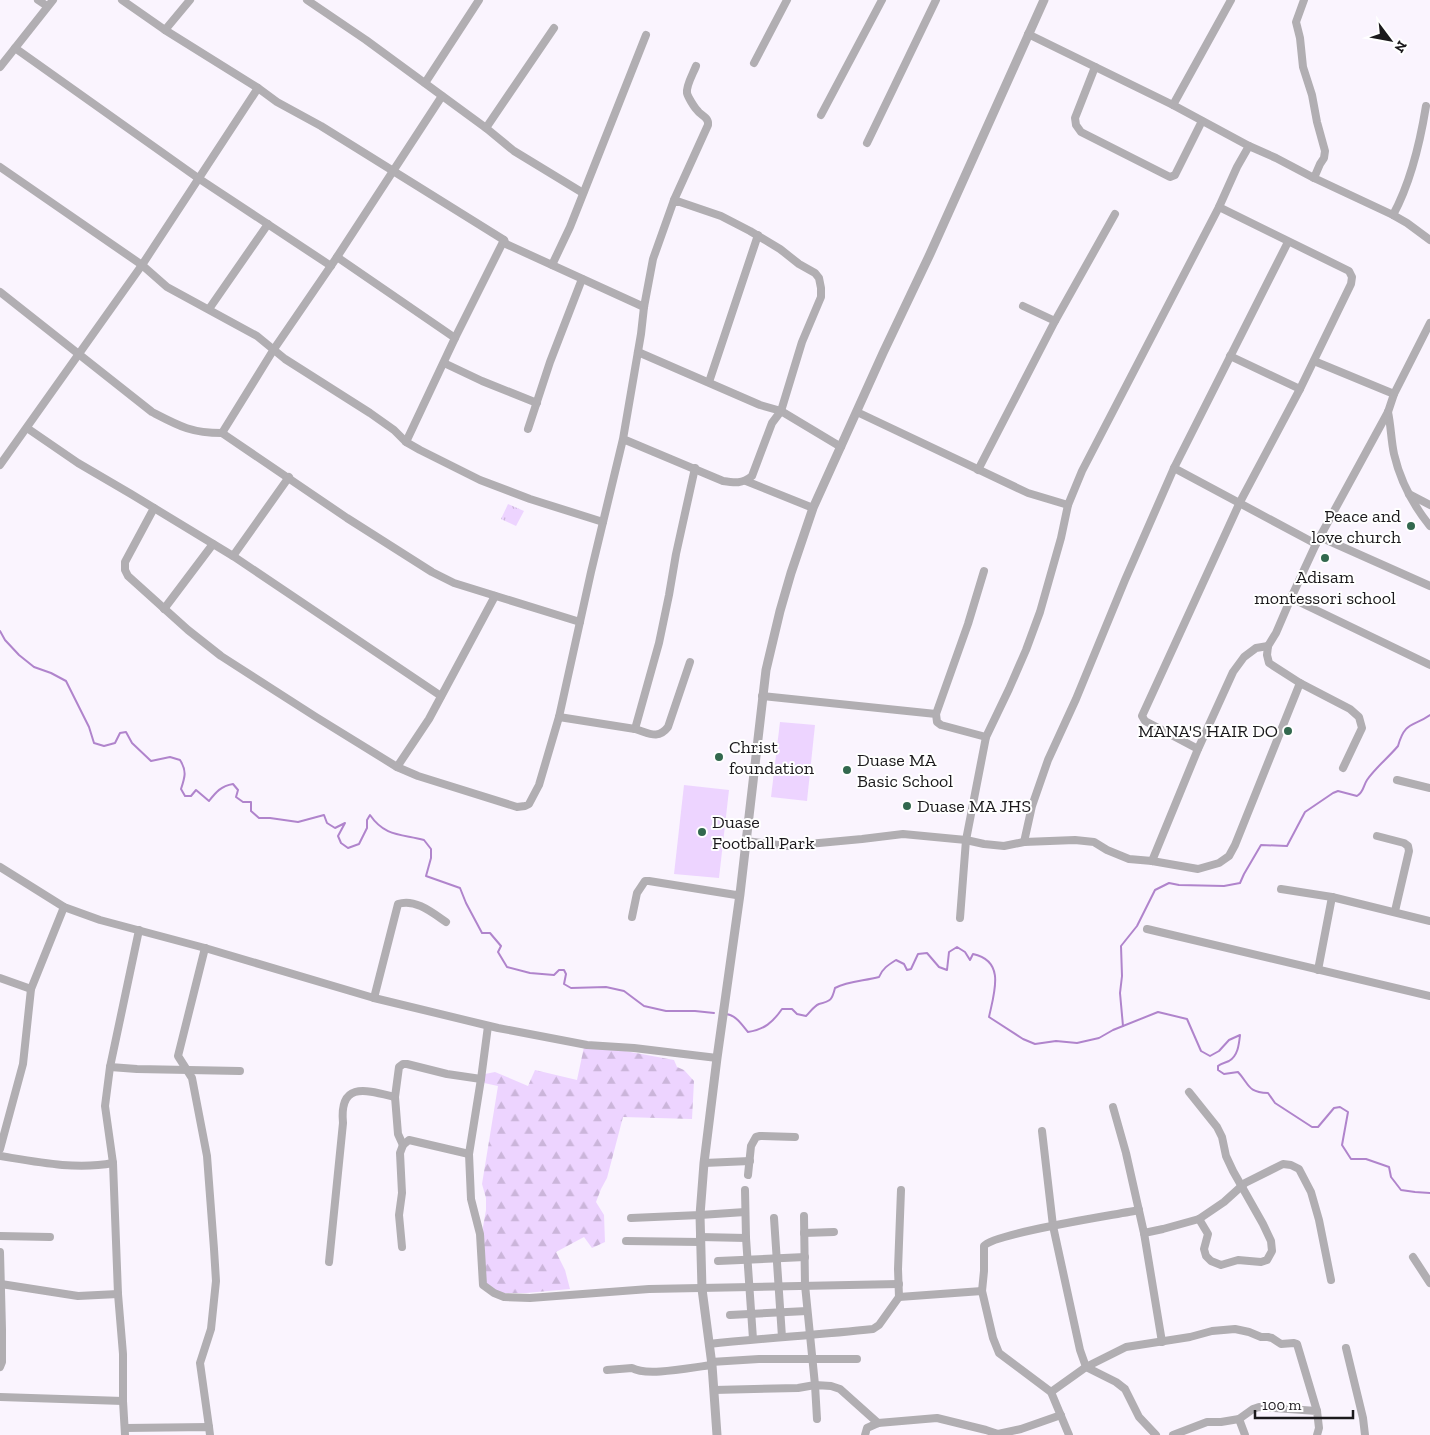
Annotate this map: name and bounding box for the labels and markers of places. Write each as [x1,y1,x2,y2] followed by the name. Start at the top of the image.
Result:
[1311,505,1401,548] place label: Peace and love church
[1405,520,1417,532] marker: Peace and love church
[1319,552,1331,564] marker: Adisam montessori school
[1254,566,1396,609] place label: Adisam montessori school
[1138,720,1278,742] place label: MANA'S HAIR DO
[1282,725,1294,737] marker: MANA'S HAIR DO
[729,736,815,779] place label: Christ foundation
[857,749,953,792] place label: Duase MA Basic School
[713,751,725,763] marker: Christ foundation
[841,764,853,776] marker: Duase MA Basic School
[917,795,1031,817] place label: Duase MA JHS
[901,800,913,812] marker: Duase MA JHS
[712,811,815,854] place label: Duase Football Park
[696,826,708,838] marker: Duase Football Park

